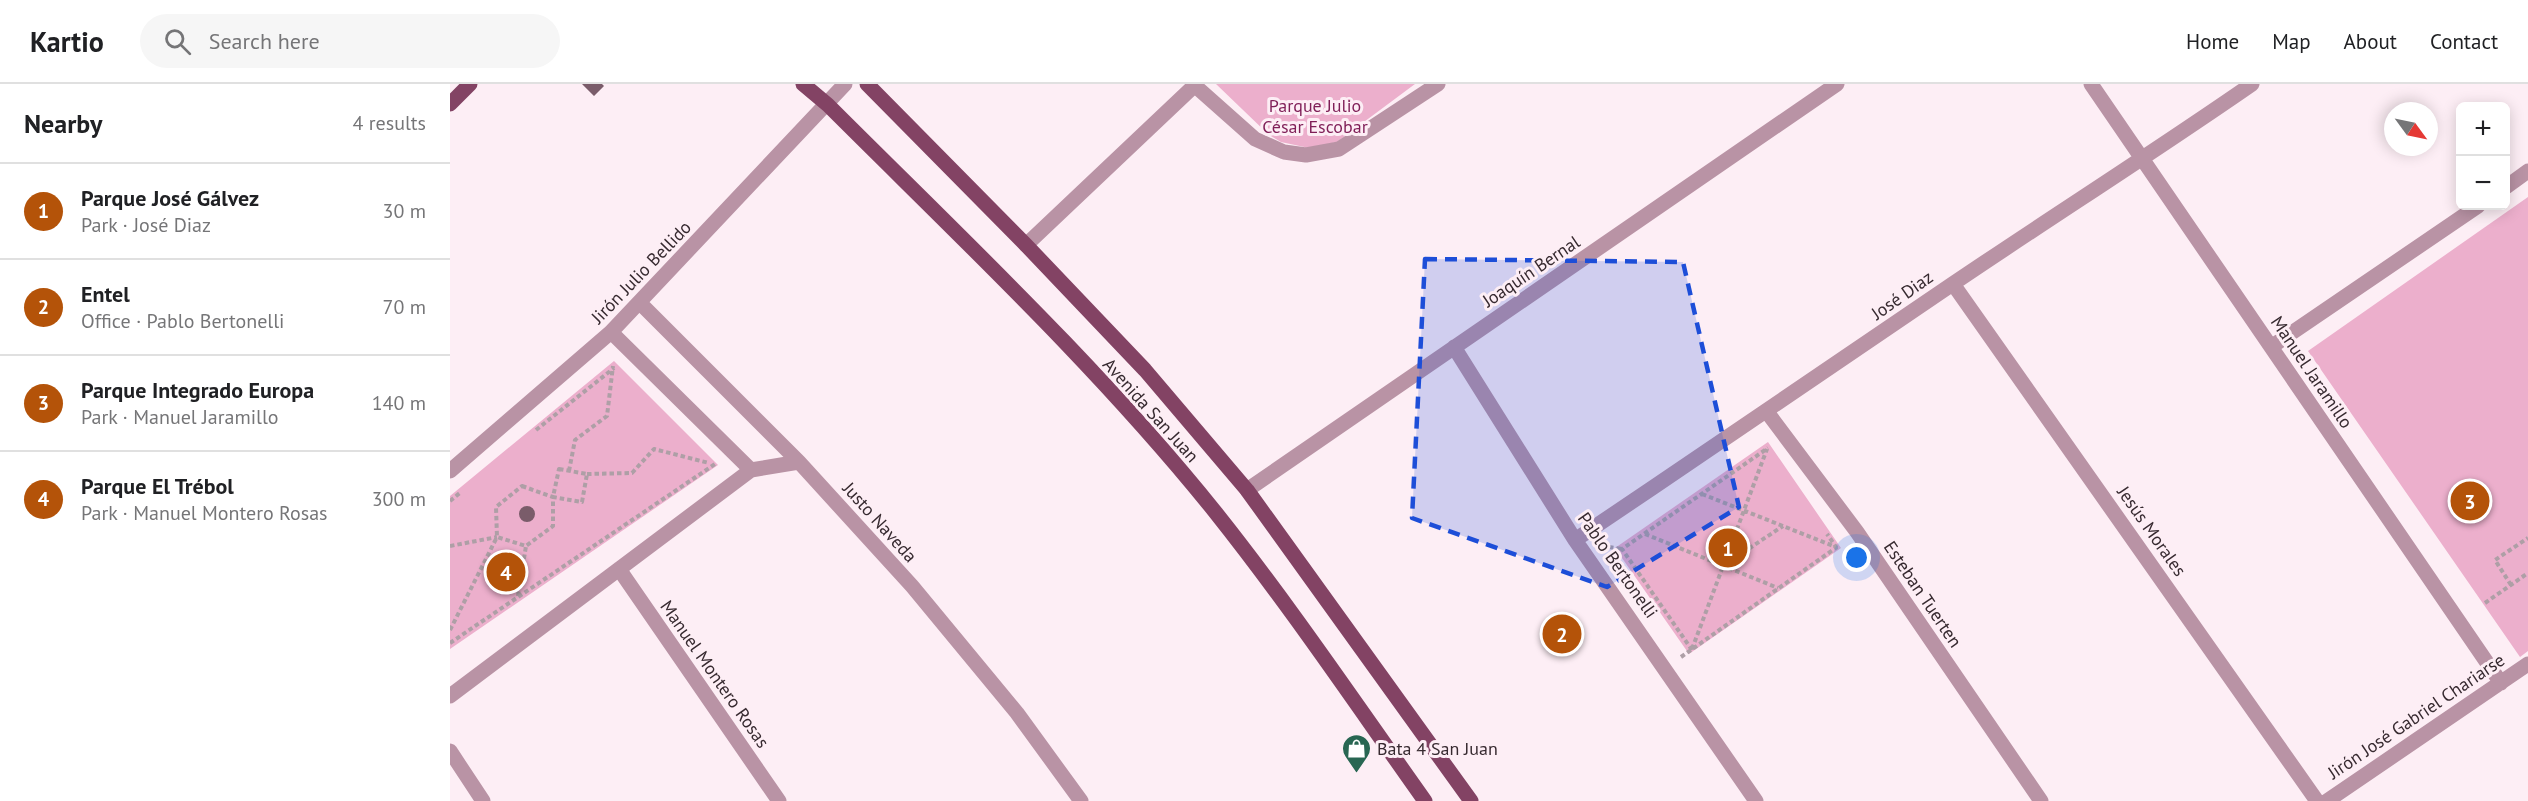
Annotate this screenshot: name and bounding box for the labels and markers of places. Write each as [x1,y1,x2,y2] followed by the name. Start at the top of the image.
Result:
[2450,478,2490,524] pin: 3
[1708,526,1748,570] pin: 1
[486,550,526,594] pin: 4
[1542,612,1582,656] pin: 2
[1340,732,1372,774] shop icon: Bata 4 San Juan
[1377,737,1498,760] place label: Bata 4 San Juan

